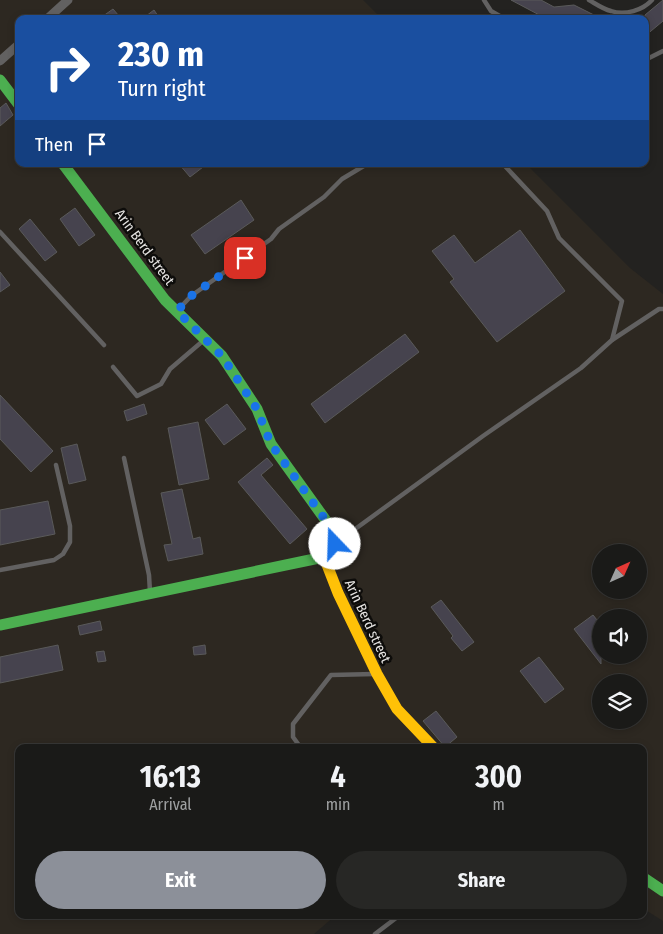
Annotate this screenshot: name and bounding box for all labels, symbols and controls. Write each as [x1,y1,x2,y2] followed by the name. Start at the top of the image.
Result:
[118,33,204,75] text: 230 m
[35,35,100,100] icon: right
[118,75,206,102] text: Turn right
[83,130,111,158] icon: arrive
[35,133,73,156] text: Then
[111,206,178,289] street label: Arin Berd street
[224,237,266,279] pin
[231,244,259,272] icon: arrive
[308,517,360,569] position arrow
[592,544,648,599] north arrow
[592,544,647,729] map controls
[341,577,394,666] street label: Arin Berd street
[592,609,647,664] button: sound
[592,674,647,729] button: layers
[140,759,201,795] text: 16:13
[330,759,346,795] text: 4
[475,759,522,795] text: 300
[149,795,192,814] text: Arrival
[326,795,350,814] text: min
[493,795,505,814] text: m
[35,851,326,909] button: Exit
[336,851,627,909] button: Share

